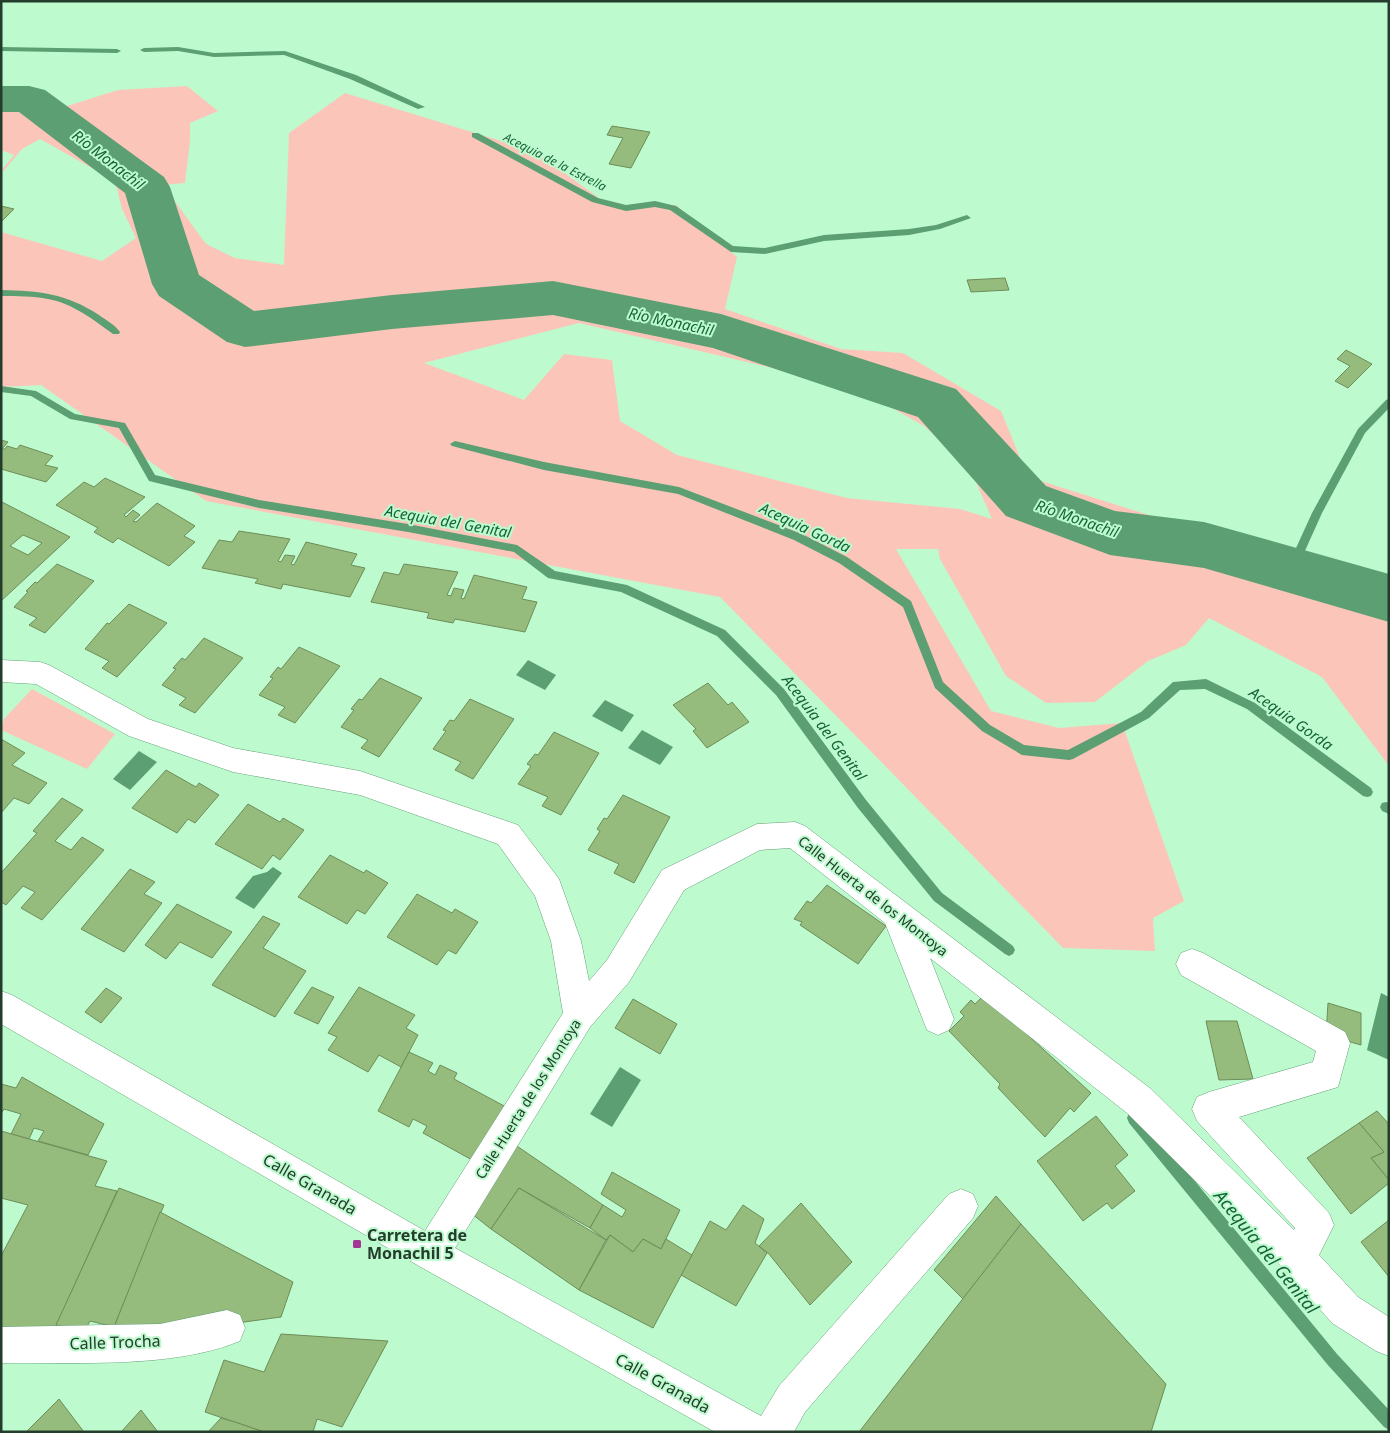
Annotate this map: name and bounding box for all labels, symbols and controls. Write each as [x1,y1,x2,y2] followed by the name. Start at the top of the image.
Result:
[68,125,150,194] water label: Río Monachil
[500,128,610,195] water label: Acequia de la Estrella
[627,302,717,340] water label: Río Monachil
[1033,495,1122,542] water label: Río Monachil
[756,497,854,557] water label: Acequia Gorda
[382,500,514,542] water label: Acequia del Genital
[778,670,872,785] water label: Acequia del Genital
[1245,681,1338,755] water label: Acequia Gorda
[794,831,952,960] street label: Calle Huerta de los Montoya
[470,1015,585,1182] street label: Calle Huerta de los Montoya
[259,1148,361,1220] street label: Calle Granada
[1208,1183,1325,1319] water label: Acequia del Genital
[367,1224,467,1264] place label: Carretera de Monachil 5
[351,1238,363,1250] marker: Carretera de Monachil 5
[69,1329,161,1355] street label: Calle Trocha
[612,1348,714,1418] street label: Calle Granada

